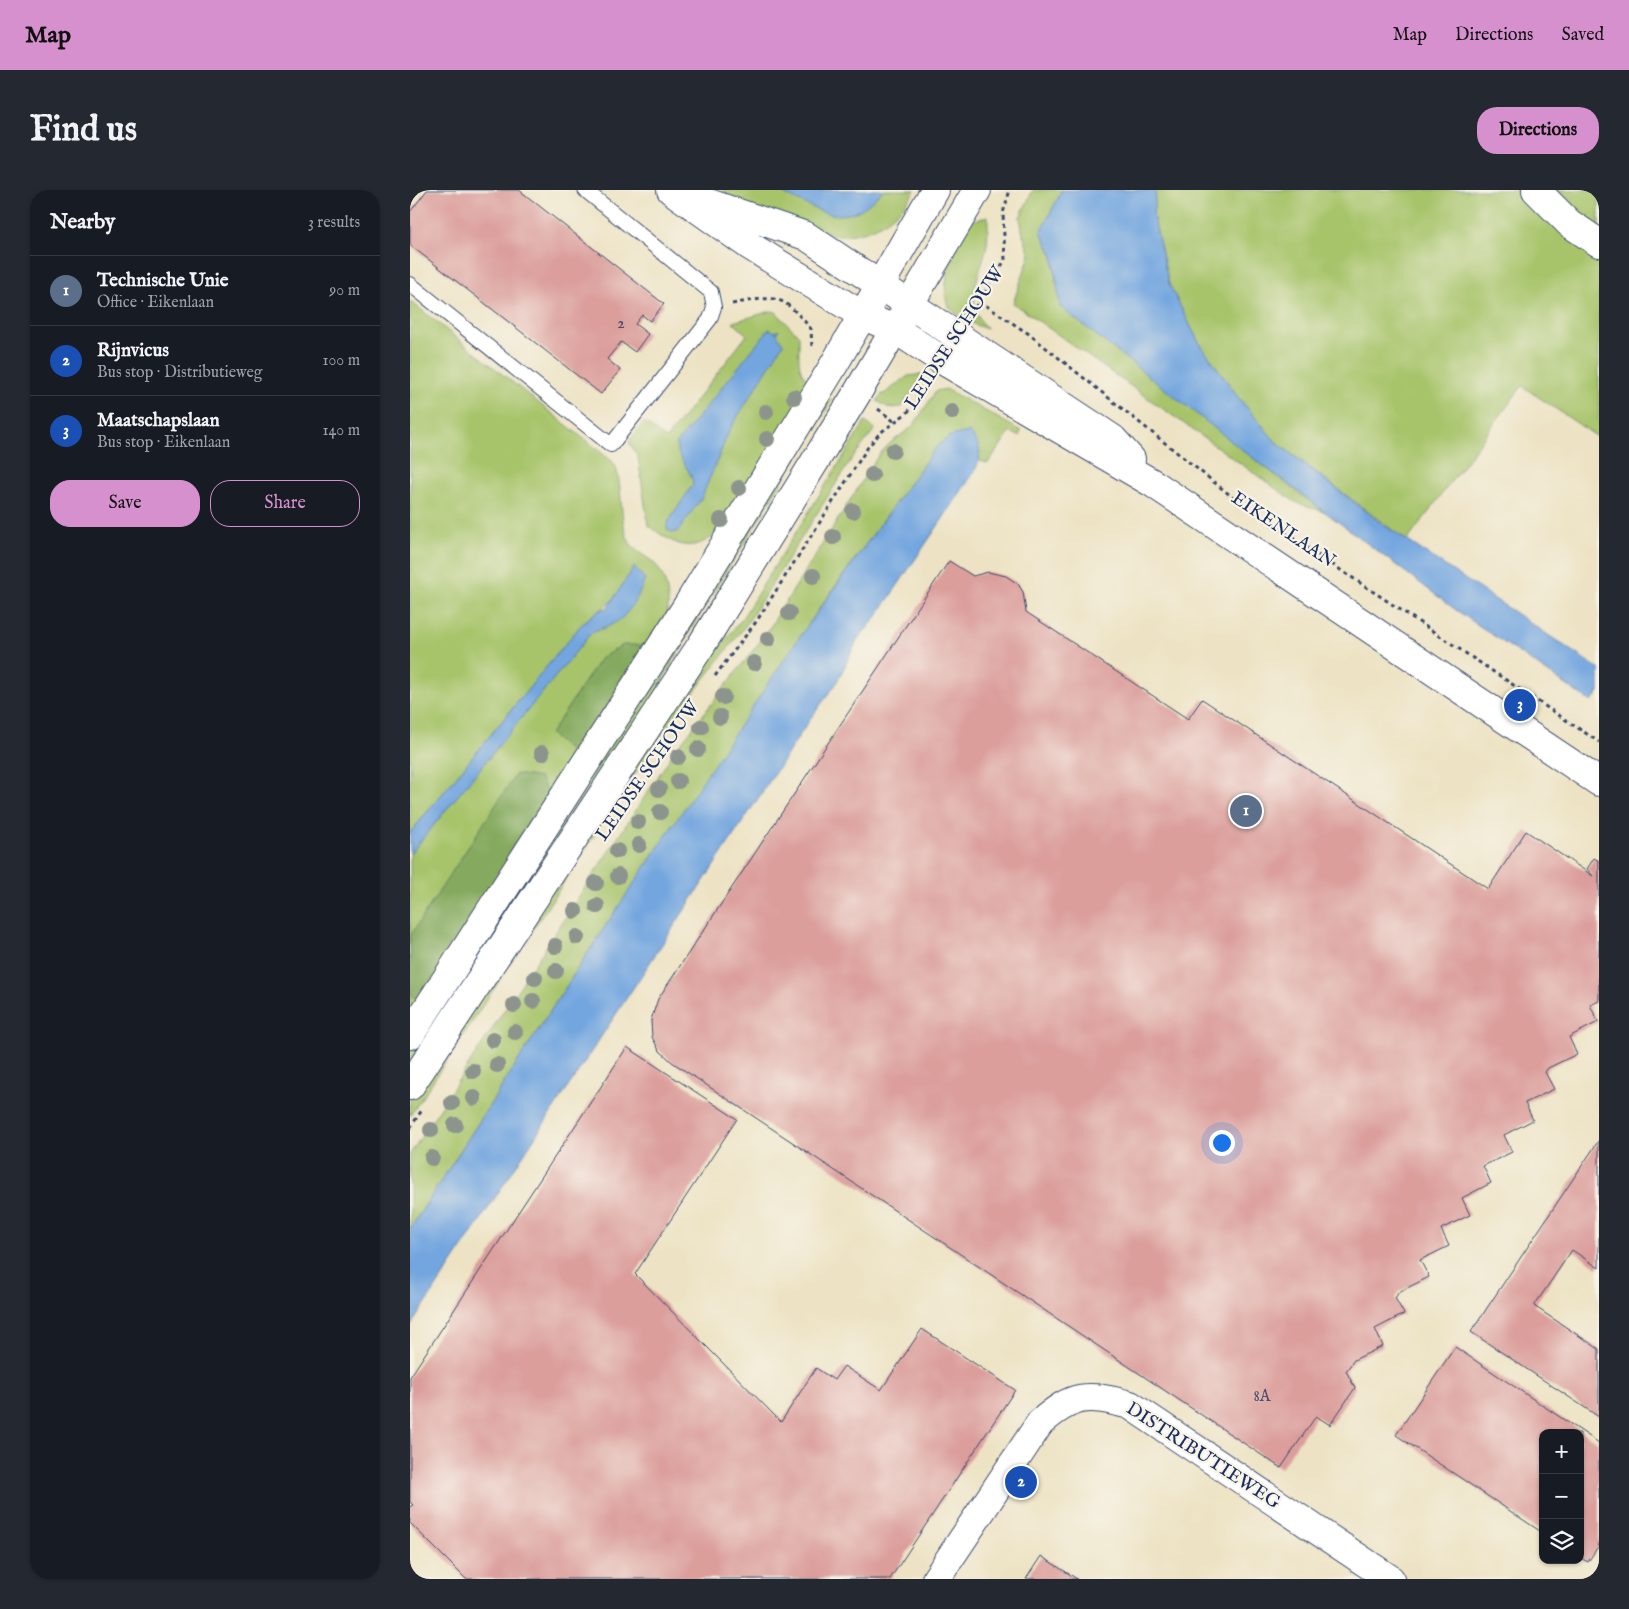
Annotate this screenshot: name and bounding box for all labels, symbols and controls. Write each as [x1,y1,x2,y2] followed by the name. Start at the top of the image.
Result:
[25,20,71,51] text: Map
[1393,24,1427,47] text: Map
[1455,24,1533,47] text: Directions
[1561,24,1604,47] text: Saved
[1477,107,1599,154] button: Directions
[30,108,137,153] text: Find us
[50,209,115,236] text: Nearby
[308,213,360,233] text: 3 results
[900,261,1011,414] street label: LEIDSE SCHOUW
[97,269,229,293] text: Technische Unie
[63,281,69,301] text: 1
[329,281,360,301] text: 90 m
[97,293,214,313] text: Office · Eikenlaan
[617,314,625,334] house number: 2
[97,339,169,363] text: Rijnvicus
[62,351,70,371] text: 2
[323,351,360,371] text: 100 m
[97,363,263,383] text: Bus stop · Distributieweg
[97,409,220,433] text: Maatschapslaan
[63,421,69,441] text: 3
[322,421,360,441] text: 140 m
[97,433,230,453] text: Bus stop · Eikenlaan
[50,480,200,527] button: Save
[210,480,360,527] button: Share
[1226,486,1340,574] street label: EIKENLAAN
[1504,686,1536,724] pin: 3
[590,695,706,846] street label: LEIDSE SCHOUW
[1230,792,1262,830] pin: 1
[1209,1130,1235,1156] your location
[1253,1387,1272,1407] house number: 8A
[1121,1397,1285,1515] street label: DISTRIBUTIEWEG
[1539,1429,1584,1564] map controls
[1539,1429,1584,1474] button: +
[1005,1463,1037,1501] pin: 2
[1539,1474,1584,1519] button: −
[1539,1519,1584,1564] button: layers

